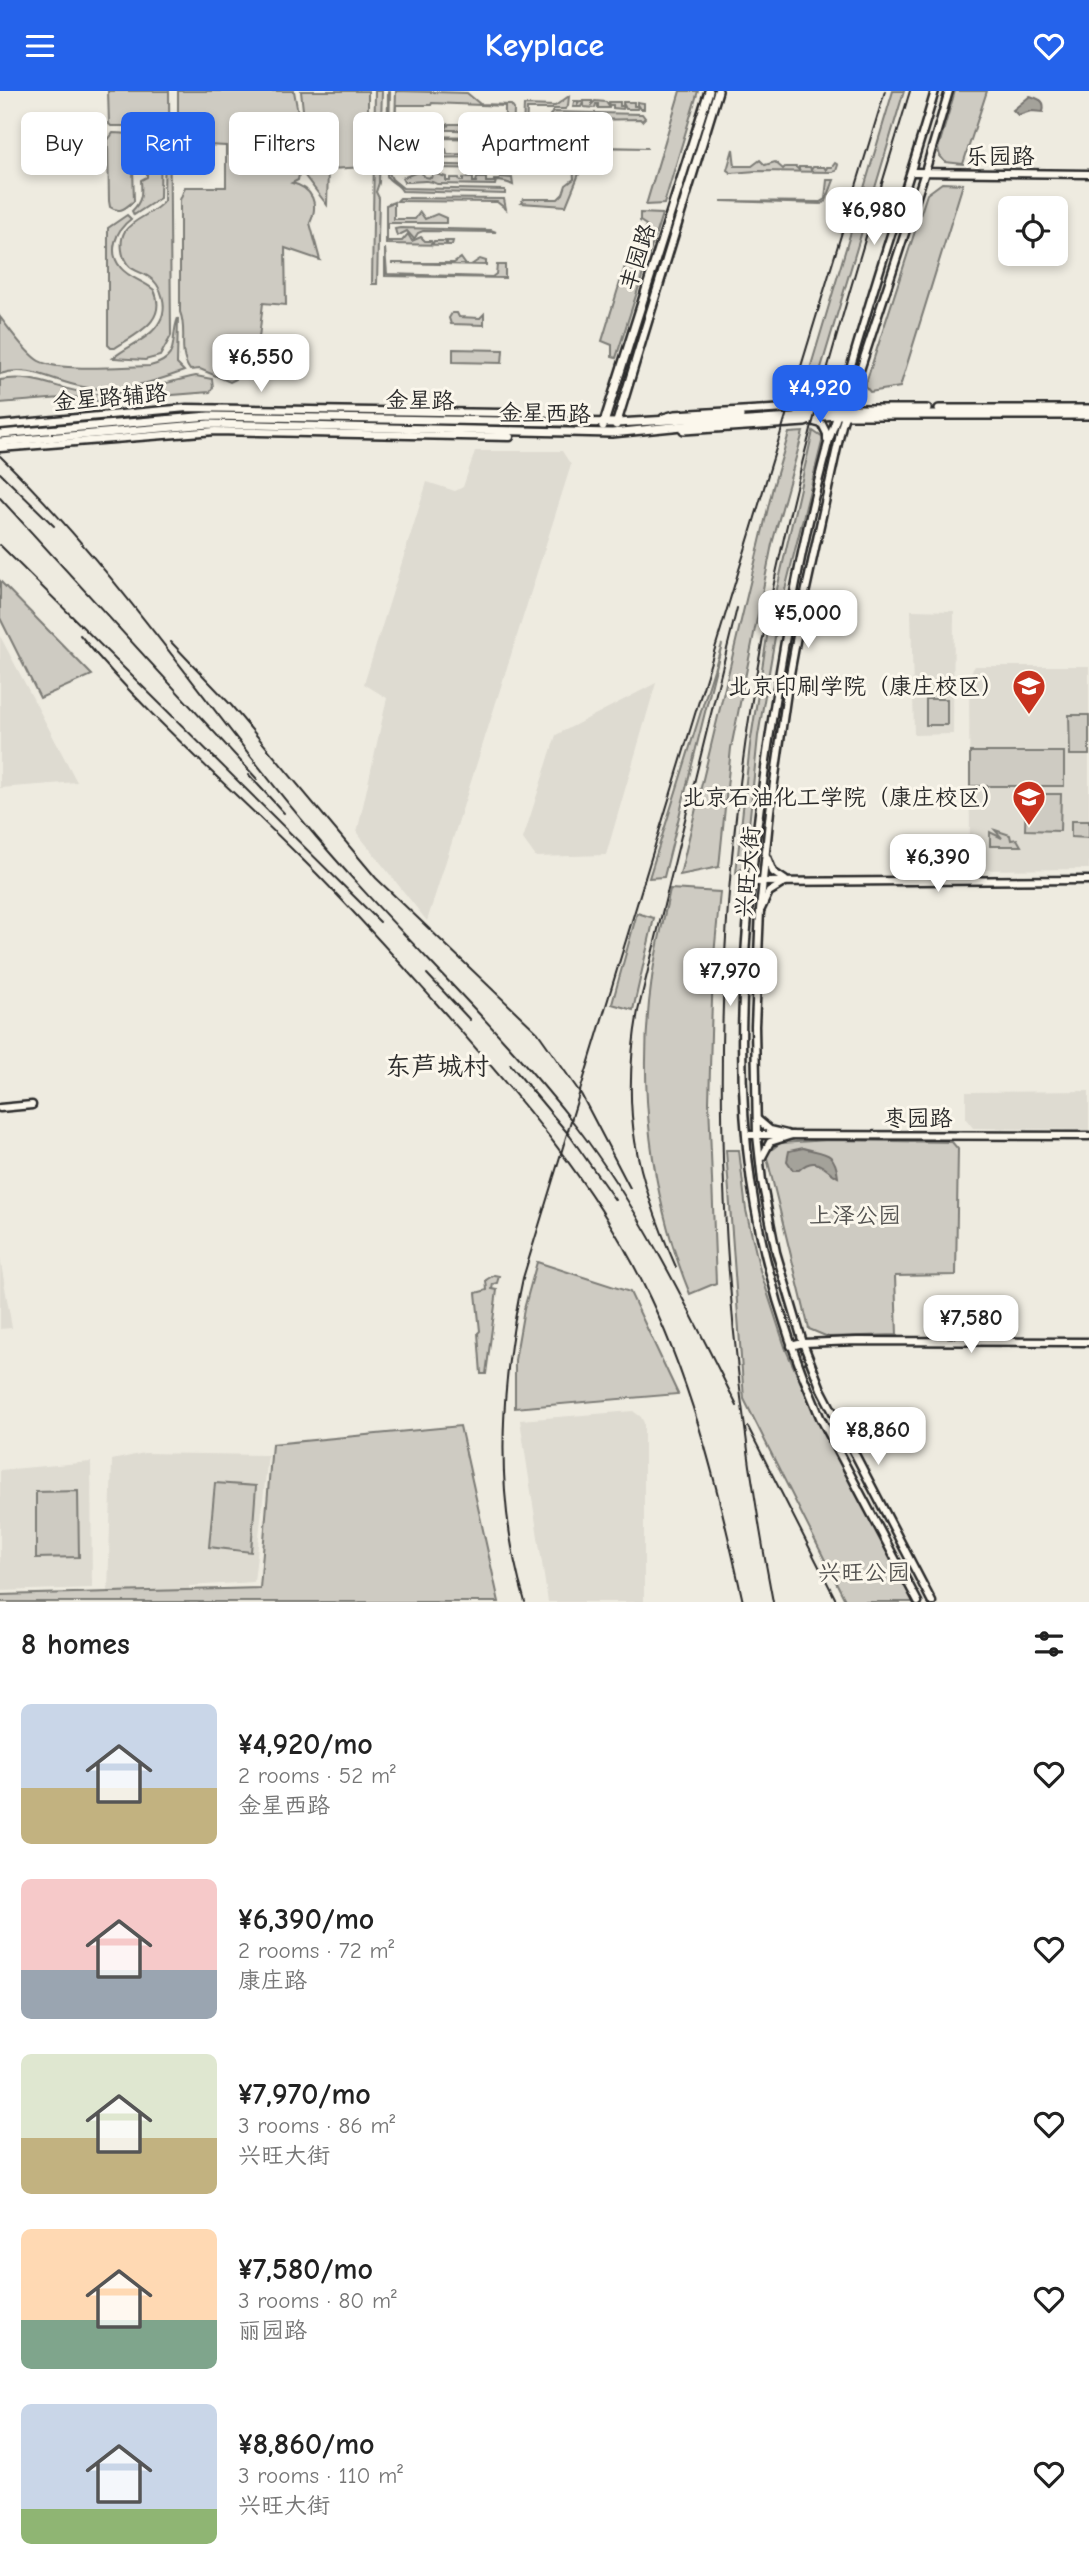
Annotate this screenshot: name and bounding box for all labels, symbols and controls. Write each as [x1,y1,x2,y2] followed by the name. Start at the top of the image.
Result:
[21,27,59,65] icon: menu
[485,27,604,64] text: Keyplace
[1030,27,1068,65] icon: heart
[21,112,107,175] chip: Buy
[121,112,215,175] chip: Rent
[229,112,339,175] chip: Filters
[353,112,444,175] chip: New
[458,112,613,175] chip: Apartment
[966,143,1035,170] street label: 乐园路
[817,187,931,247] pin: ¥6,980
[842,196,906,223] text: ¥6,980
[998,196,1068,266] map controls
[998,196,1068,266] button: locate
[614,220,661,294] street label: 丰园路
[204,335,318,394] pin: ¥6,550
[228,343,294,370] text: ¥6,550
[763,365,877,425] pin: ¥4,920
[788,374,852,401] text: ¥4,920
[52,379,169,416] street label: 金星路辅路
[385,386,455,415] street label: 金星路
[499,399,591,428] street label: 金星西路
[751,591,865,650] pin: ¥5,000
[774,599,842,626] text: ¥5,000
[1010,667,1048,716] school or university icon: 北京印刷学院（康庄校区）
[728,673,1004,700] place label: 北京印刷学院（康庄校区）
[1010,778,1048,827] school or university icon: 北京石油化工学院（康庄校区）
[682,784,1004,811] place label: 北京石油化工学院（康庄校区）
[730,825,765,919] street label: 兴旺大街
[881,835,995,894] pin: ¥6,390
[906,843,970,870] text: ¥6,390
[673,949,787,1008] pin: ¥7,970
[699,957,761,984] text: ¥7,970
[385,1052,489,1082] district label: 东芦城村
[884,1105,953,1132] street label: 枣园路
[809,1202,901,1229] park label: 上泽公园
[914,1295,1028,1355] pin: ¥7,580
[939,1304,1003,1331] text: ¥7,580
[821,1407,935,1467] pin: ¥8,860
[846,1416,910,1443] text: ¥8,860
[818,1559,910,1586] park label: 兴旺公园
[1030,1625,1068,1663] icon: filters
[21,1627,130,1662] text: 8 homes
[238,1727,373,1762] text: ¥4,920/mo
[77,1732,161,1816] icon: home
[1030,1755,1068,1793] icon: heart
[238,1762,396,1789] text: 2 rooms · 52 m²
[238,1792,330,1819] text: 金星西路
[238,1902,374,1937] text: ¥6,390/mo
[77,1907,161,1991] icon: home
[1030,1930,1068,1968] icon: heart
[238,1937,394,1964] text: 2 rooms · 72 m²
[238,1967,307,1994] text: 康庄路
[238,2077,371,2112] text: ¥7,970/mo
[77,2082,161,2166] icon: home
[1030,2105,1068,2143] icon: heart
[238,2112,395,2139] text: 3 rooms · 86 m²
[238,2142,330,2169] text: 兴旺大街
[238,2252,373,2287] text: ¥7,580/mo
[77,2257,161,2341] icon: home
[1030,2280,1068,2318] icon: heart
[238,2287,397,2314] text: 3 rooms · 80 m²
[238,2317,307,2344] text: 丽园路
[238,2427,375,2462] text: ¥8,860/mo
[77,2432,161,2516] icon: home
[1030,2455,1068,2493] icon: heart
[238,2462,403,2489] text: 3 rooms · 110 m²
[238,2492,330,2519] text: 兴旺大街

